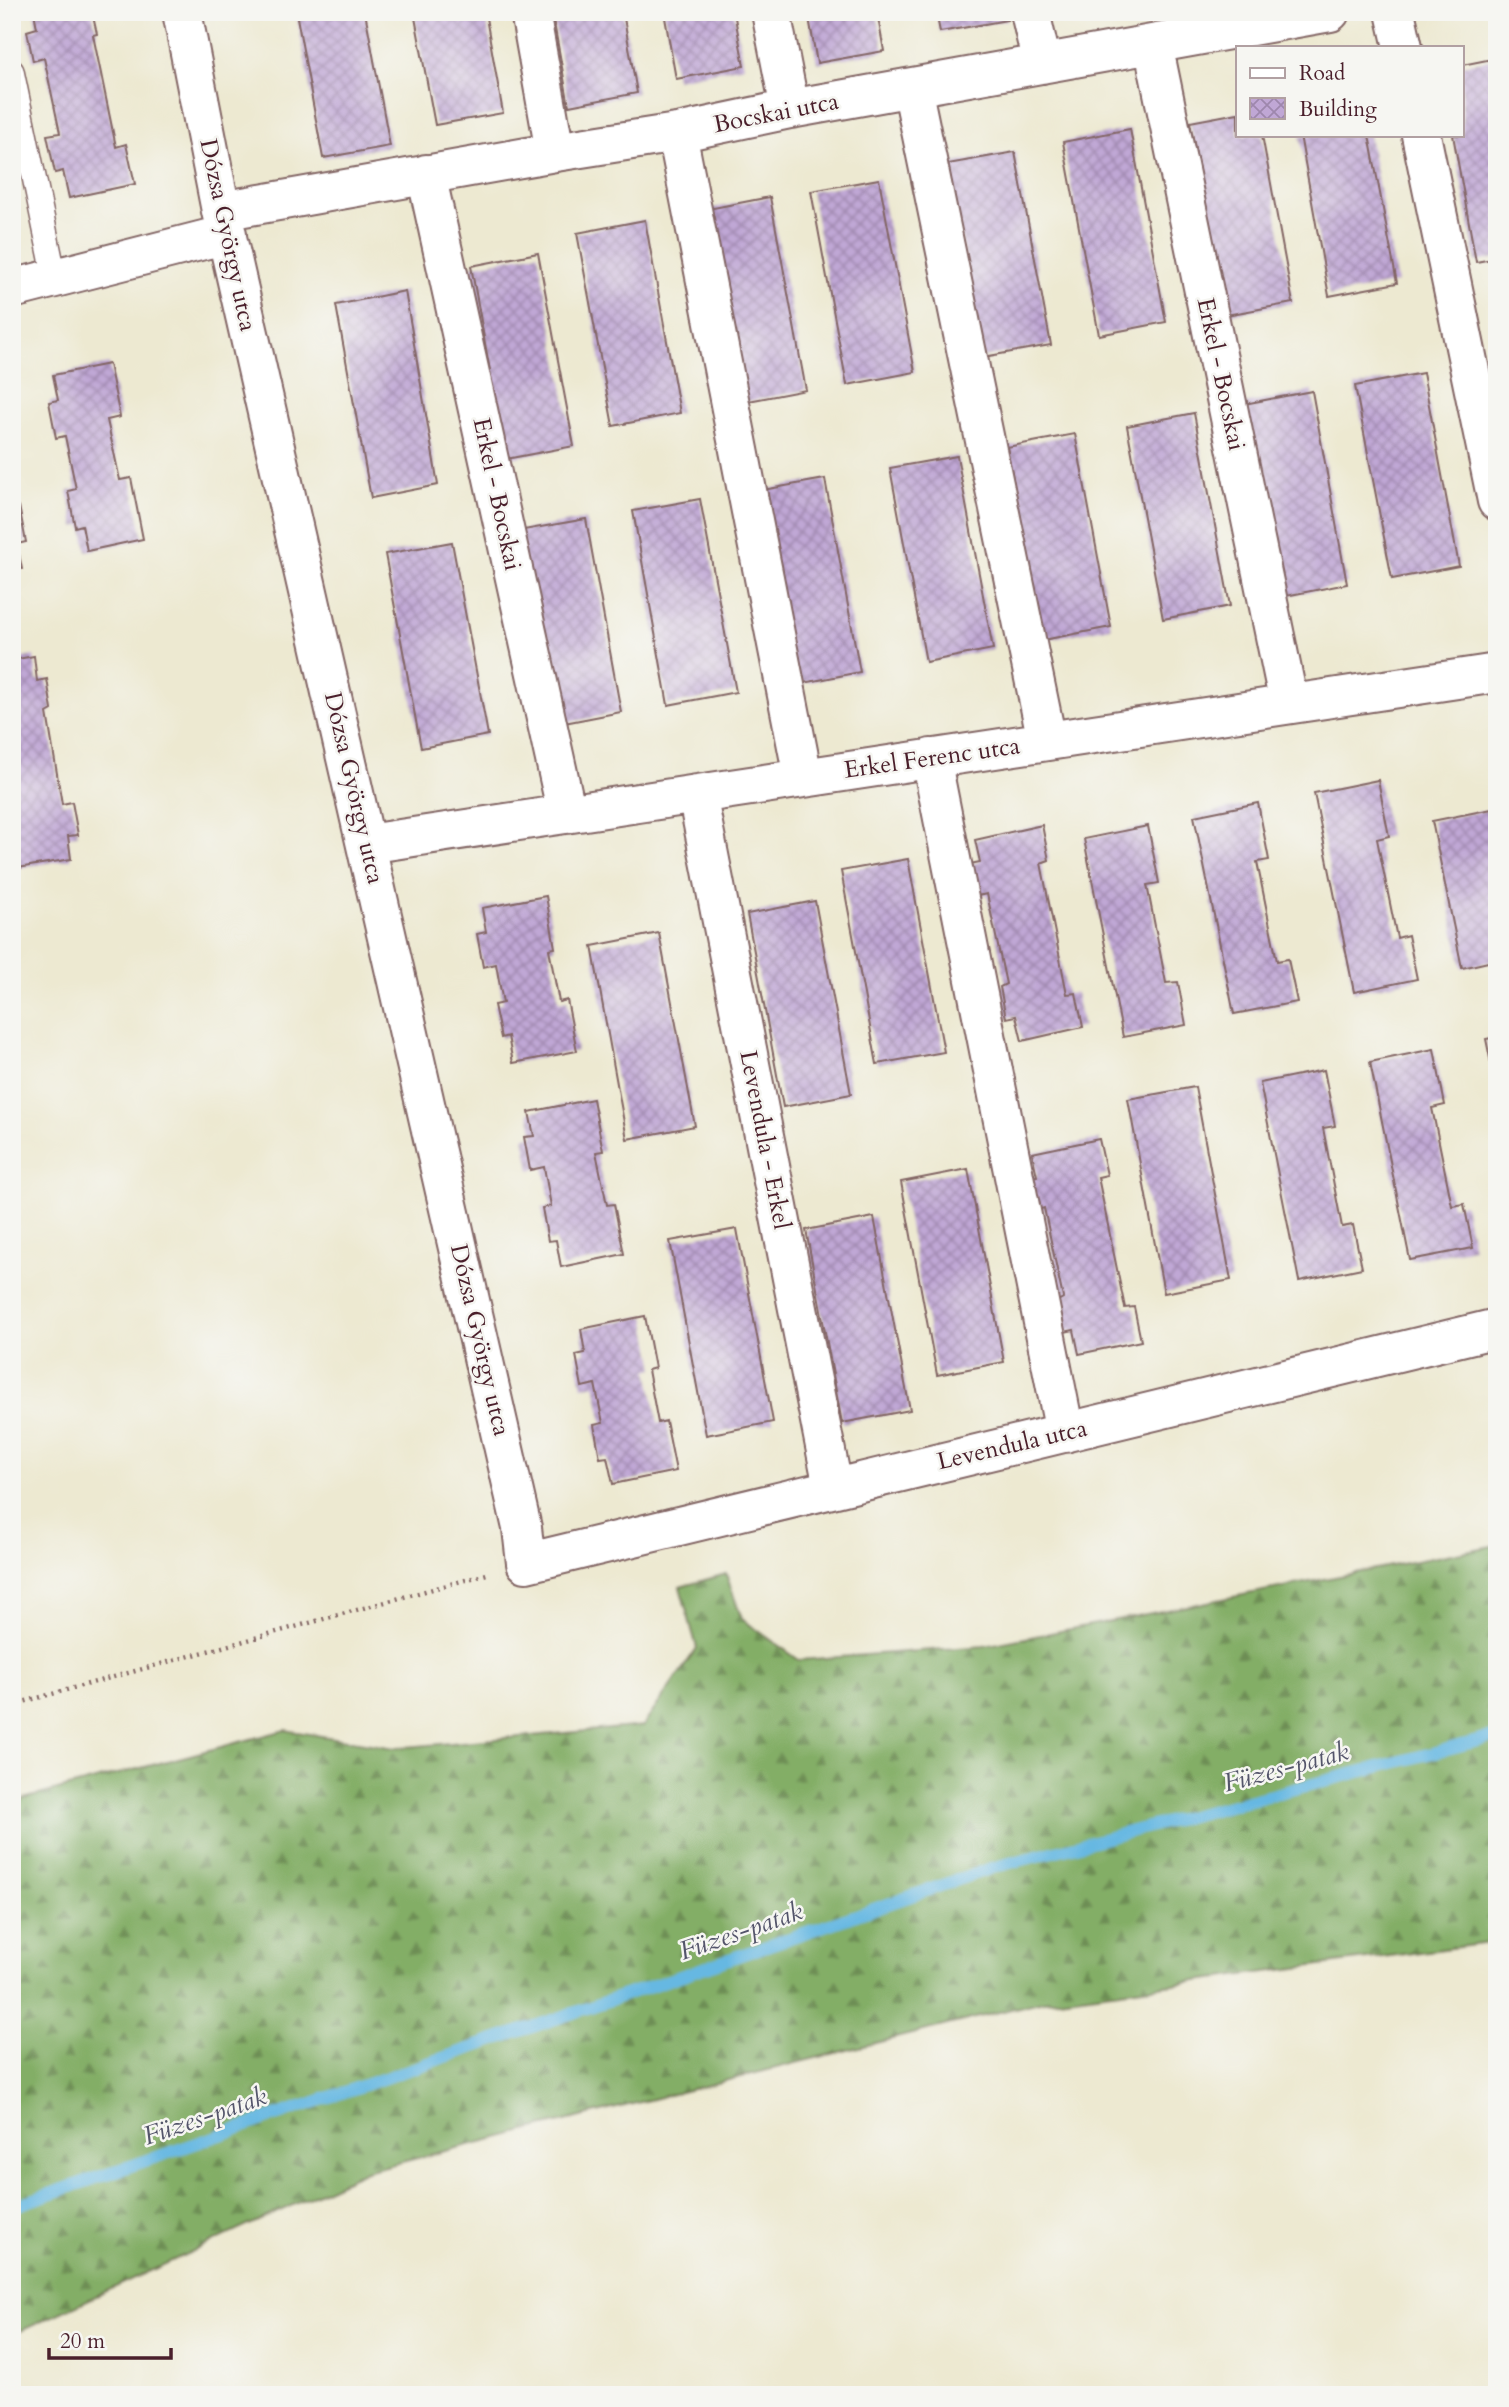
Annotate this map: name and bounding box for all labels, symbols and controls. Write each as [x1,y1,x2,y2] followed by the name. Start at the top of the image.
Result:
[1236,46,1464,136] legend
[1299,59,1345,88] text: Road
[711,85,842,141] street label: Bocskai utca
[1299,95,1377,124] text: Building
[191,136,265,335] street label: Dózsa György utca
[1189,295,1253,454] street label: Erkel - Bocskai
[465,415,529,574] street label: Erkel - Bocskai
[316,689,392,888] street label: Dózsa György utca
[842,729,1023,787] street label: Erkel Ferenc utca
[731,1048,799,1232] street label: Levendula - Erkel
[442,1241,518,1440] street label: Dózsa György utca
[934,1412,1091,1478] street label: Levendula utca
[1219,1733,1353,1801] water label: Füzes-patak
[675,1894,808,1968] water label: Füzes-patak
[139,2079,272,2153] water label: Füzes-patak
[49,2316,172,2360] scale bar
[60,2327,105,2356] text: 20 m

